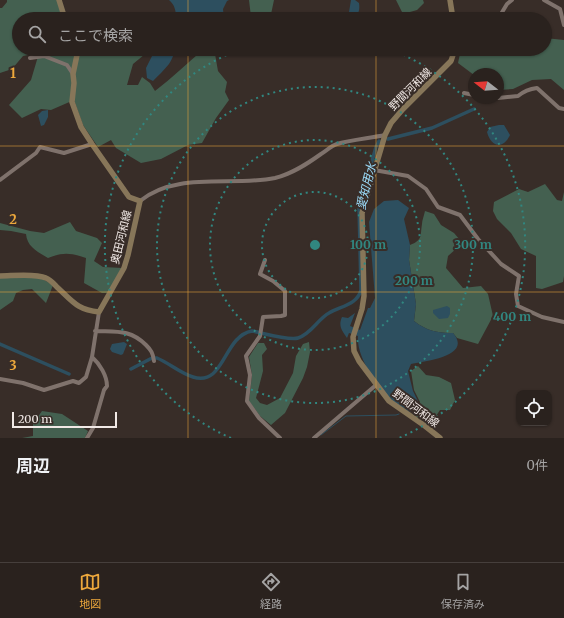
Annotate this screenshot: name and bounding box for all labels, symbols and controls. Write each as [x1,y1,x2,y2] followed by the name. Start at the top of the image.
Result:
[12,12,552,56] search box
[26,23,48,45] icon: search
[58,26,133,45] text: ここで検索
[10,65,16,82] text: 1
[386,65,434,113] street label: 野間河和線
[468,68,504,104] north arrow
[353,159,380,211] water label: 愛知用水
[108,209,134,265] street label: 奥田河和線
[9,211,17,228] text: 2
[350,237,386,252] text: 100 m
[454,237,492,252] text: 300 m
[308,238,322,252] centre of rings
[395,273,433,288] text: 200 m
[493,309,531,324] text: 400 m
[9,357,17,374] text: 3
[390,386,442,430] street label: 野間河和線
[516,390,552,426] map controls
[516,390,552,426] button: locate
[12,410,117,429] scale bar
[18,412,52,426] text: 200 m
[16,455,50,477] text: 周辺
[527,457,548,474] text: 0件
[79,571,101,611] tab: 地図
[260,571,282,611] tab: 経路
[441,571,485,611] tab: 保存済み

